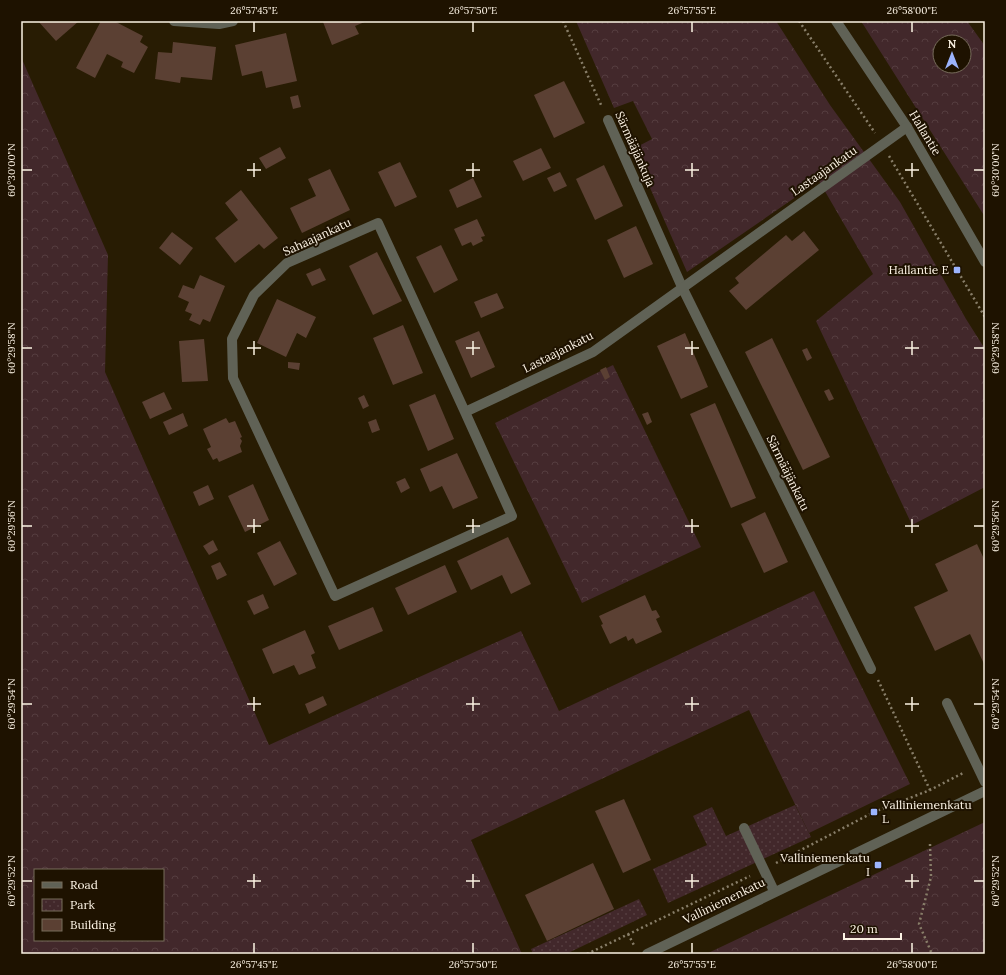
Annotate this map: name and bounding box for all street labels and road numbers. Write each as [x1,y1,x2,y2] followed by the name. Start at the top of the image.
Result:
[906,108,945,158] street label: Hallantie
[612,109,659,189] street label: Särmääjänkuja
[788,142,860,199] street label: Lastaajankatu
[280,214,353,259] street label: Sahaajankatu
[520,327,595,376] street label: Lastaajankatu
[764,433,813,513] street label: Särmääjänkatu
[679,874,767,927] street label: Valliniemenkatu

